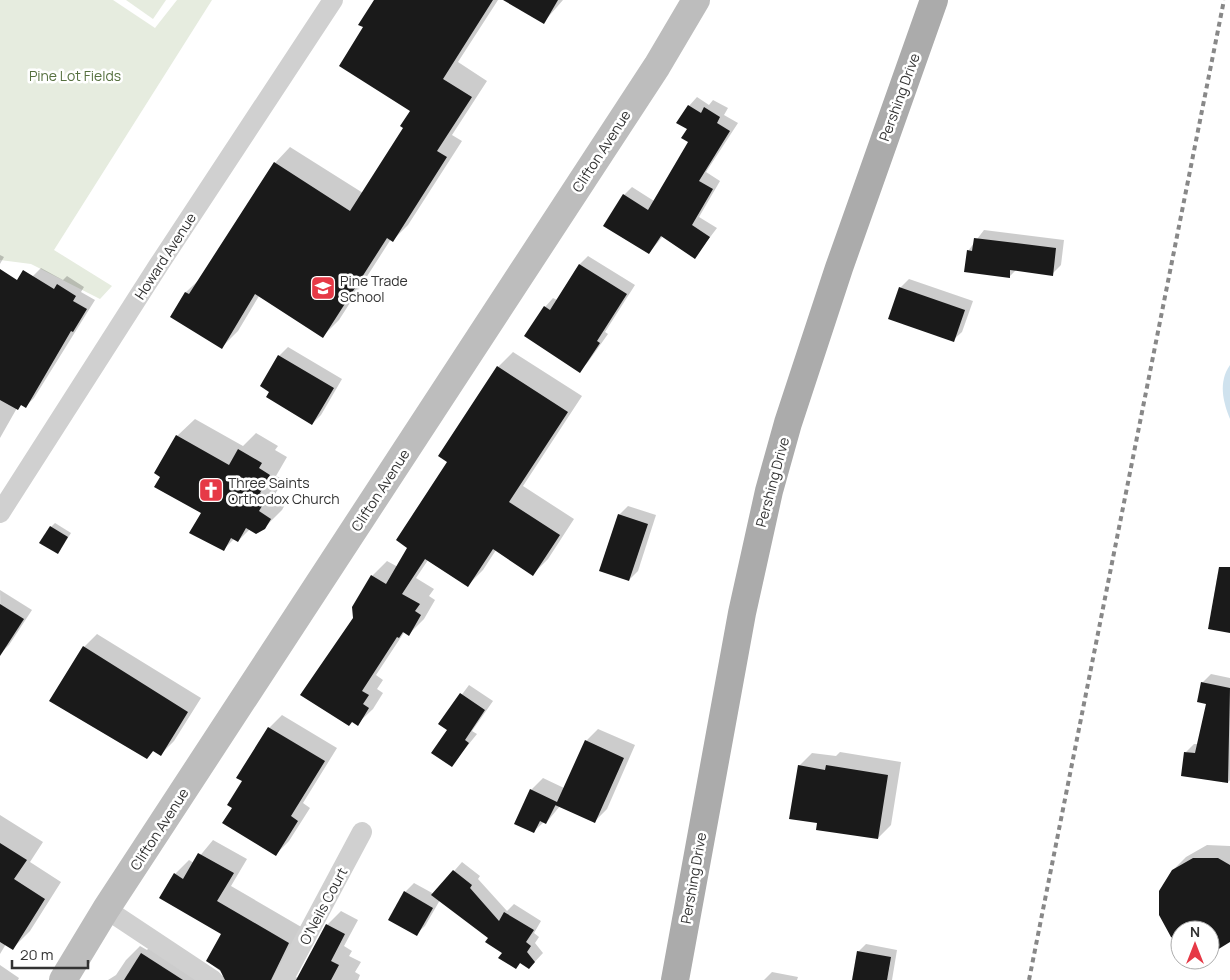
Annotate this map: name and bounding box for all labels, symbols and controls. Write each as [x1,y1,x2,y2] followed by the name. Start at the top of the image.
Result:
[874,50,924,144] street label: Pershing Drive
[29,66,121,85] park label: Pine Lot Fields
[567,106,635,196] street label: Clifton Avenue
[130,209,200,303] street label: Howard Avenue
[340,271,408,306] place label: Pine Trade School
[310,275,336,301] school or university icon: Pine Trade School
[751,435,793,529] street label: Pershing Drive
[346,445,414,535] street label: Clifton Avenue
[228,473,340,508] place label: Three Saints Orthodox Church
[198,477,224,503] church icon: Three Saints Orthodox Church
[125,784,193,874] street label: Clifton Avenue
[676,831,710,925] street label: Pershing Drive
[295,864,351,948] street label: O'Neils Court
[1170,920,1220,970] north arrow
[1190,922,1200,941] text: N
[12,938,89,970] scale bar
[20,944,53,965] text: 20 m

